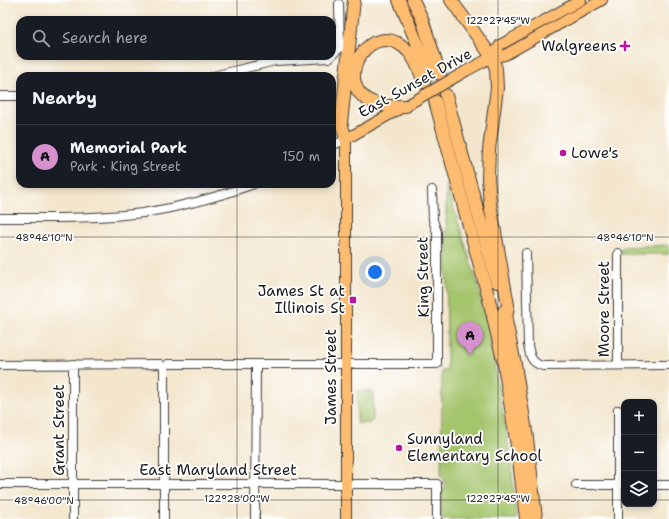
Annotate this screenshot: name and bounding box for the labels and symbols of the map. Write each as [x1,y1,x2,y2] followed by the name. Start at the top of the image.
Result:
[466,14,531,27] text: 122°27'45"W
[541,36,617,56] place label: Walgreens
[620,41,630,51] marker: Walgreens
[355,44,475,122] street label: East Sunset Drive
[571,143,619,163] place label: Lowe's
[558,148,568,158] marker: Lowe's
[15,231,73,244] text: 48°46'10"N
[596,231,654,244] text: 48°46'10"N
[412,236,434,318] street label: King Street
[594,261,614,357] street label: Moore Street
[365,262,385,282] your location
[257,281,345,318] place label: James St at Illinois St
[348,295,358,305] marker: James St at Illinois St
[457,322,483,355] pin: A
[321,329,341,425] street label: James Street
[49,384,69,476] street label: Grant Street
[407,429,543,466] place label: Sunnyland Elementary School
[394,443,404,453] marker: Sunnyland Elementary School
[139,460,297,480] street label: East Maryland Street
[204,492,270,505] text: 122°28'00"W
[466,492,531,505] text: 122°27'45"W
[14,494,74,507] text: 48°46'00"N

